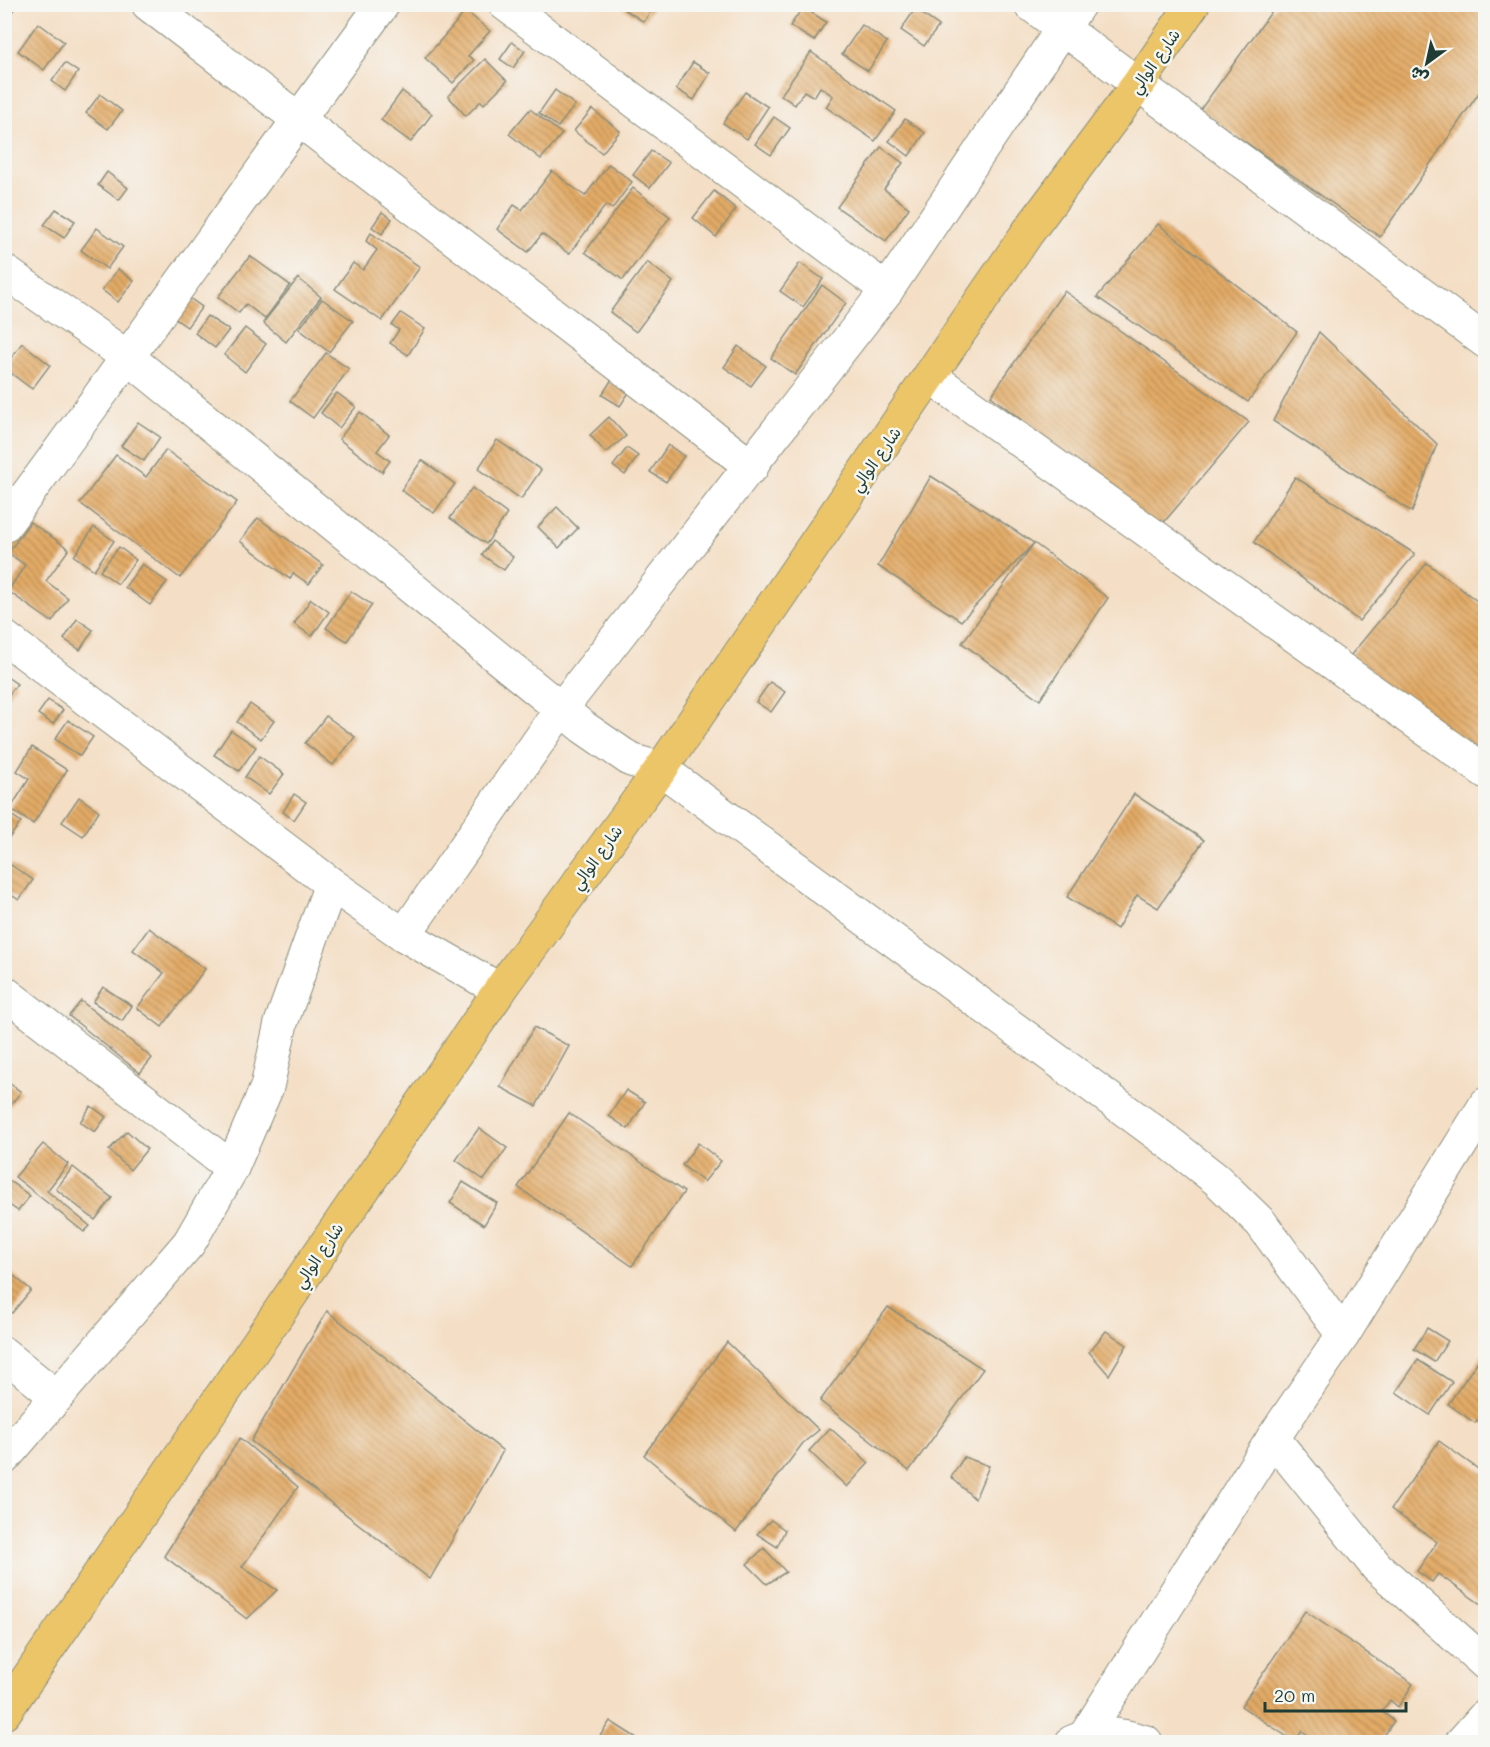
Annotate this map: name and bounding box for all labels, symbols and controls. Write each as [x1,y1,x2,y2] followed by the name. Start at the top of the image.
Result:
[1124,24,1188,101] street label: شارع الوالي
[1397,33,1457,93] north arrow
[1405,62,1432,90] text: ش
[845,422,909,499] street label: شارع الوالي
[566,821,631,896] street label: شارع الوالي
[288,1218,352,1295] street label: شارع الوالي
[1265,1675,1406,1713] scale bar
[1274,1683,1315,1707] text: 20 m

